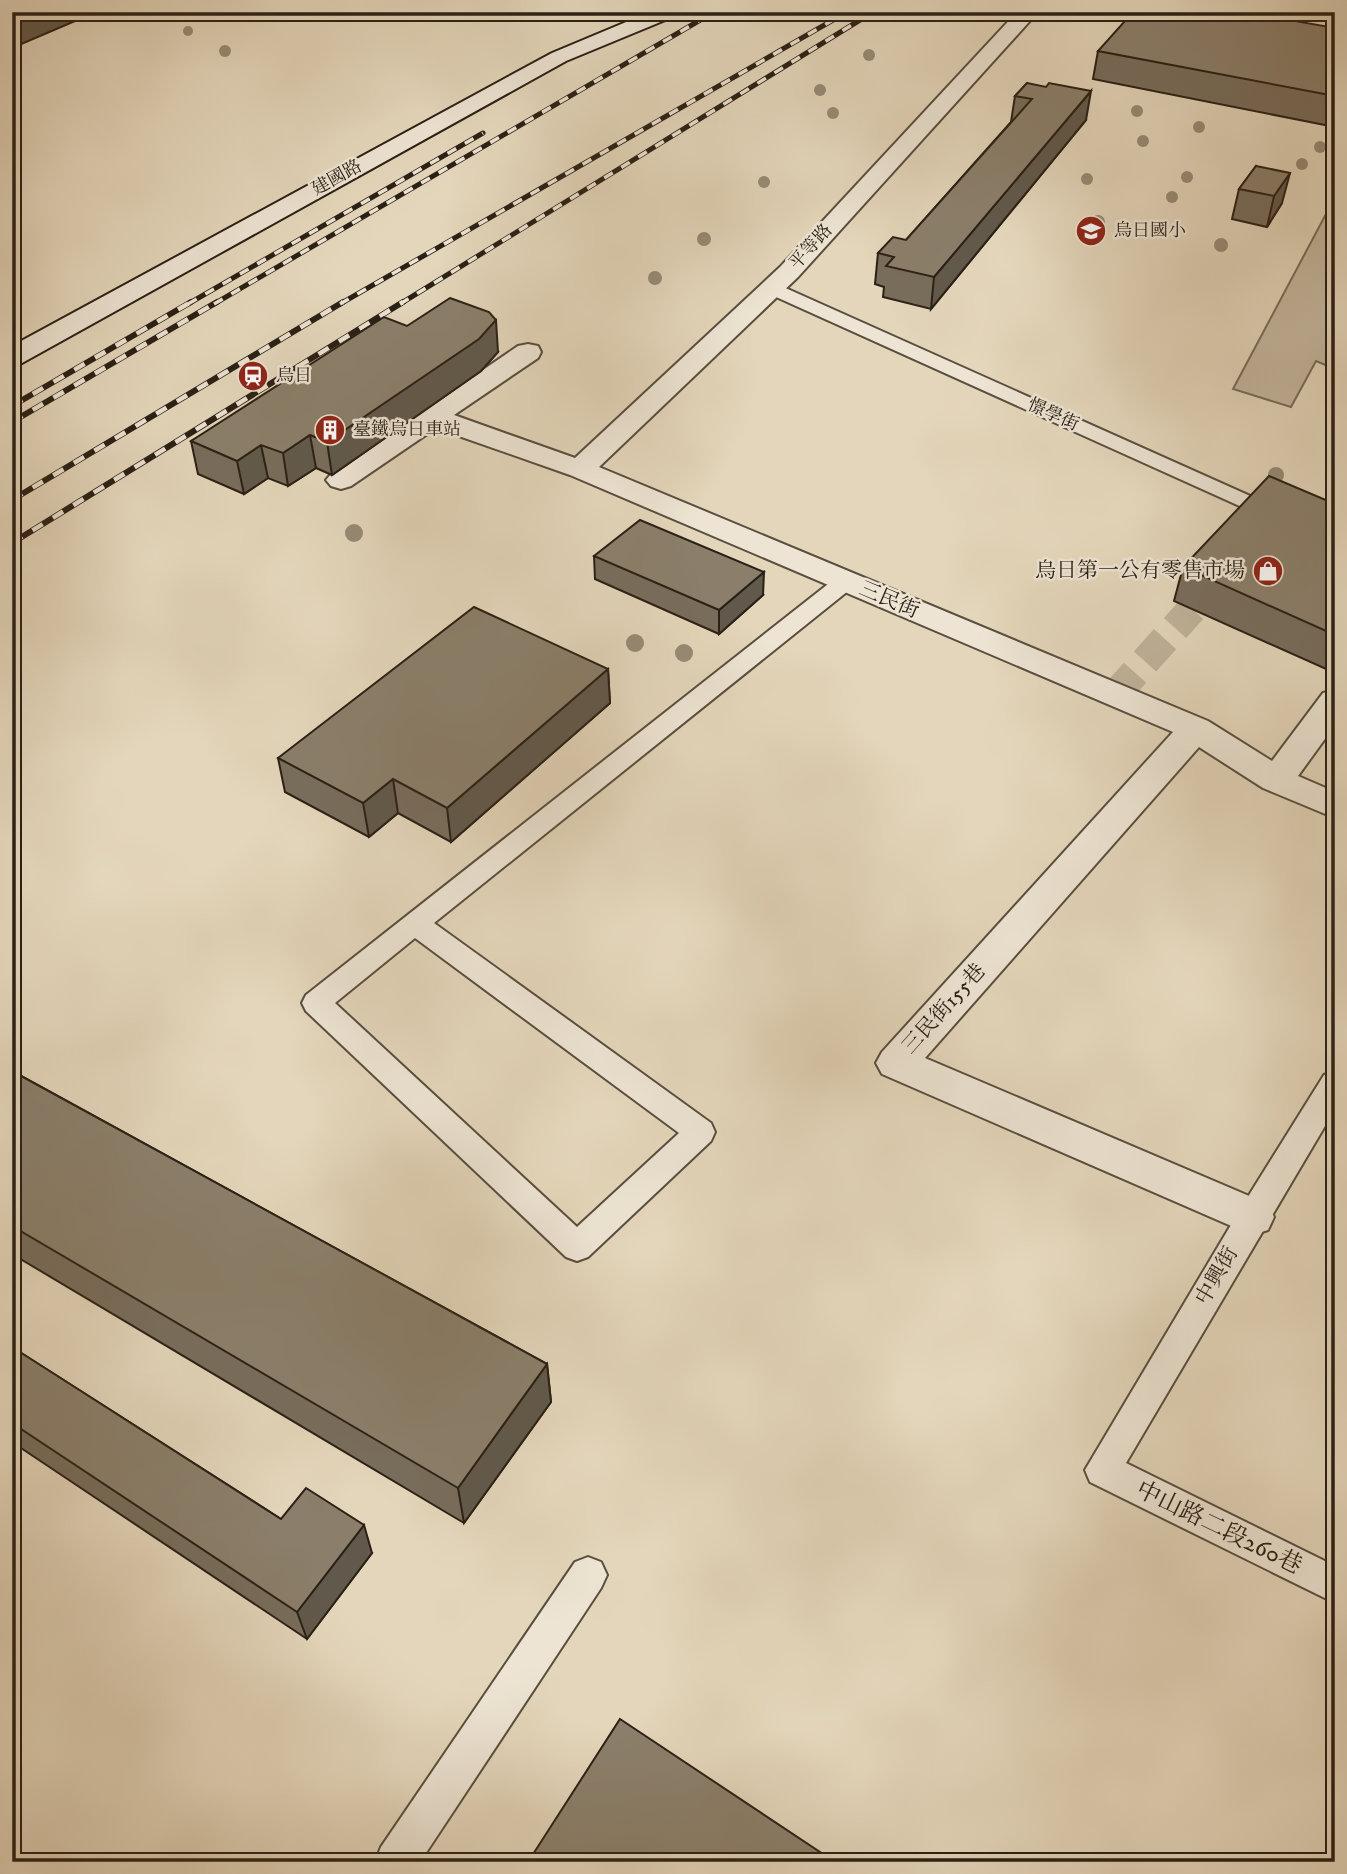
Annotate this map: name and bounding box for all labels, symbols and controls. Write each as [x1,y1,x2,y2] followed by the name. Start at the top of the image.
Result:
[308,155,366,201] street label: 建國路
[1074,214,1108,248] school or university icon: 烏日國小
[785,220,837,274] street label: 平等路
[1114,220,1186,242] place label: 烏日國小
[236,359,270,393] station icon: 烏日
[276,365,312,387] place label: 烏日
[1024,394,1082,436] street label: 憬學街
[313,413,347,447] building icon: 臺鐵烏日車站
[353,419,461,441] place label: 臺鐵烏日車站
[1251,554,1285,588] shop icon: 烏日第一公有零售市場
[1035,558,1245,584] place label: 烏日第一公有零售市場
[855,576,923,624] street label: 三民街
[897,959,991,1059] street label: 三民街155巷
[1190,1242,1244,1310] street label: 中興街
[1131,1475,1307,1581] street label: 中山路二段260巷

